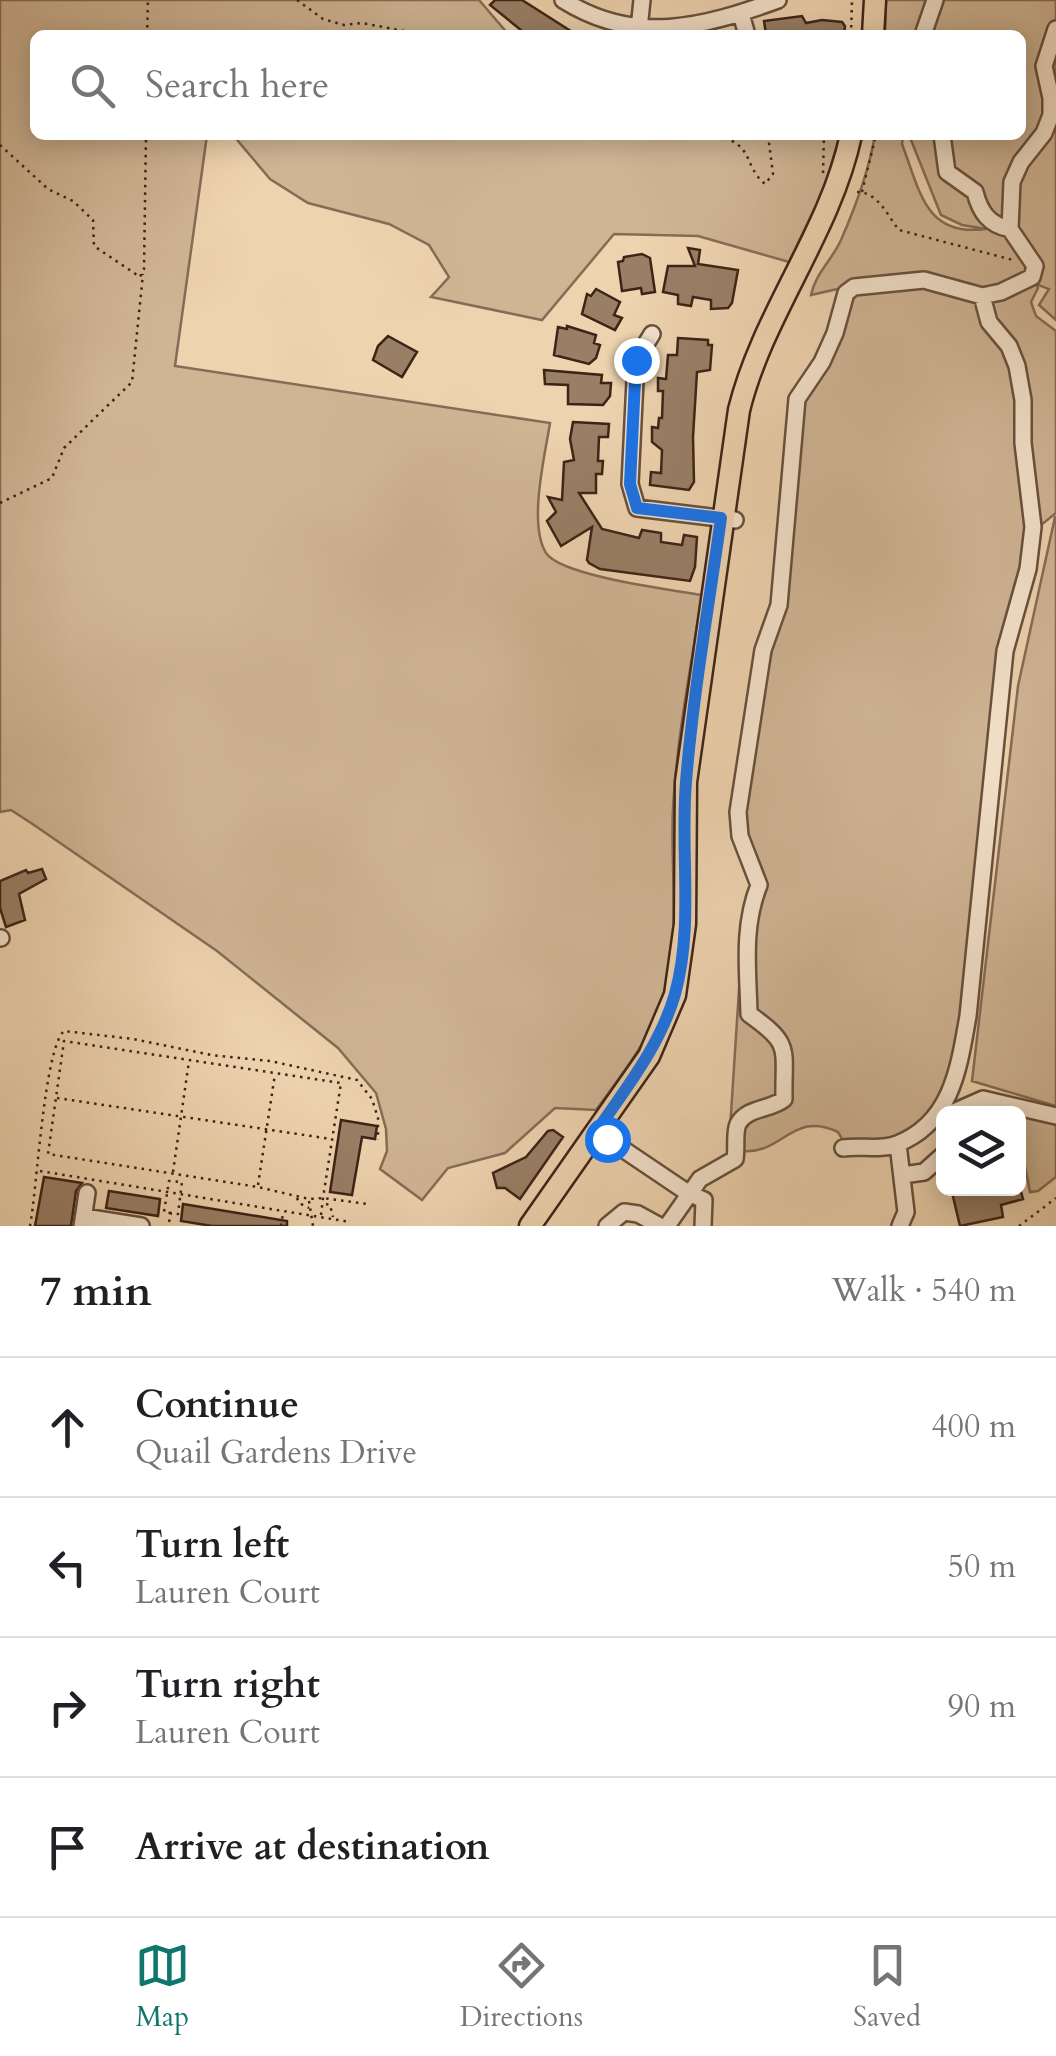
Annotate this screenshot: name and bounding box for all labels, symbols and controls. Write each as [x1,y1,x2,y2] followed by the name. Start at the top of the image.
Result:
[30,30,1026,140] search box
[65,58,120,113] icon: search
[145,59,329,111] text: Search here
[614,338,660,384] route end
[936,1106,1026,1196] map controls
[936,1106,1026,1196] button: layers
[585,1117,631,1163] route start
[40,1263,152,1320] text: 7 min
[831,1269,1016,1313] text: Walk · 540 m
[135,1379,299,1431] text: Continue
[40,1400,95,1455] icon: ahead
[931,1405,1016,1449] text: 400 m
[135,1431,417,1475] text: Quail Gardens Drive
[135,1519,289,1571] text: Turn left
[40,1540,95,1595] icon: left
[948,1545,1016,1589] text: 50 m
[135,1571,320,1615] text: Lauren Court
[135,1659,320,1711] text: Turn right
[40,1680,95,1735] icon: right
[948,1685,1016,1729] text: 90 m
[135,1711,320,1755] text: Lauren Court
[40,1820,95,1875] icon: arrive
[135,1821,490,1873] text: Arrive at destination
[135,1938,190,2036] tab: Map
[460,1938,583,2036] tab: Directions
[853,1938,921,2036] tab: Saved

